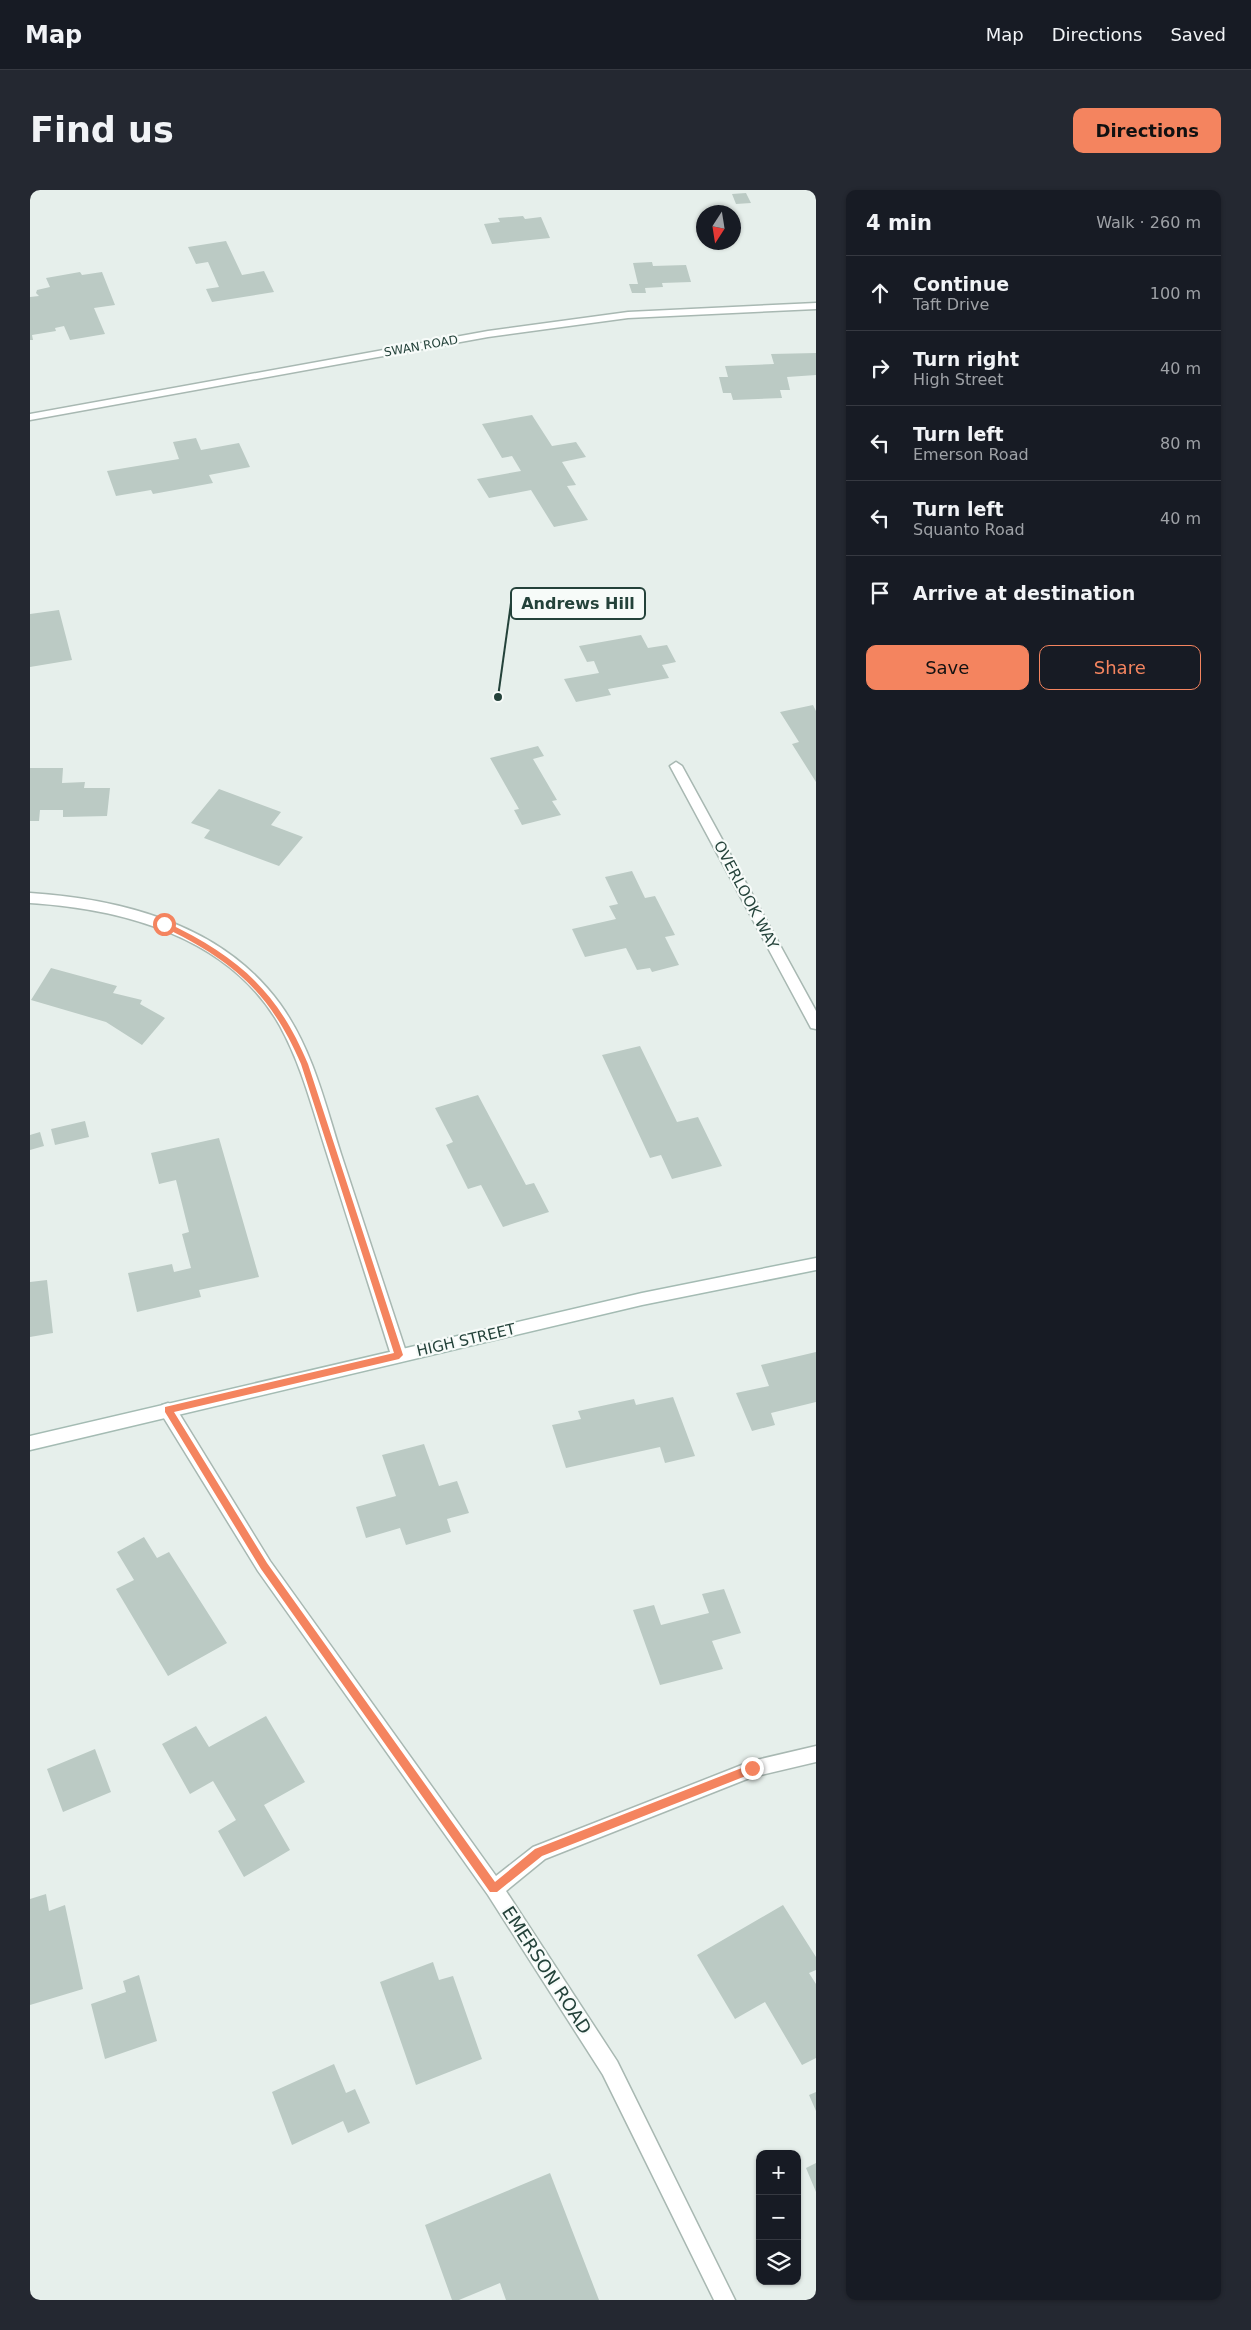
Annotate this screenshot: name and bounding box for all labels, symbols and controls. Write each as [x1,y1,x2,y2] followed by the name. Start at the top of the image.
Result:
[25,21,82,49] text: Map
[986,24,1024,45] text: Map
[1052,24,1142,45] text: Directions
[1170,24,1226,45] text: Saved
[1073,108,1221,153] button: Directions
[30,110,174,150] text: Find us
[696,205,741,250] north arrow
[866,211,932,235] text: 4 min
[1096,213,1201,232] text: Walk · 260 m
[913,273,1009,295] text: Continue
[866,279,894,307] icon: ahead
[1150,284,1201,303] text: 100 m
[913,295,989,314] text: Taft Drive
[383,333,459,359] street label: SWAN ROAD
[913,348,1019,370] text: Turn right
[866,354,894,382] icon: right
[1160,359,1201,378] text: 40 m
[913,370,1003,389] text: High Street
[913,423,1004,445] text: Turn left
[866,429,894,457] icon: left
[1160,434,1201,453] text: 80 m
[913,445,1029,464] text: Emerson Road
[913,498,1004,520] text: Turn left
[866,504,894,532] icon: left
[1160,509,1201,528] text: 40 m
[913,520,1025,539] text: Squanto Road
[866,579,894,607] icon: arrive
[913,582,1135,604] text: Arrive at destination
[511,588,645,619] callout: Andrews Hill
[521,594,635,613] text: Andrews Hill
[866,645,1029,690] button: Save
[1039,645,1201,690] button: Share
[710,838,783,953] street label: OVERLOOK WAY
[153,913,176,936] route start
[415,1320,518,1360] street label: HIGH STREET
[741,1757,764,1780] route end
[498,1902,596,2038] street label: EMERSON ROAD
[756,2150,801,2285] map controls
[756,2150,801,2195] button: +
[756,2195,801,2240] button: −
[756,2240,801,2285] button: layers

